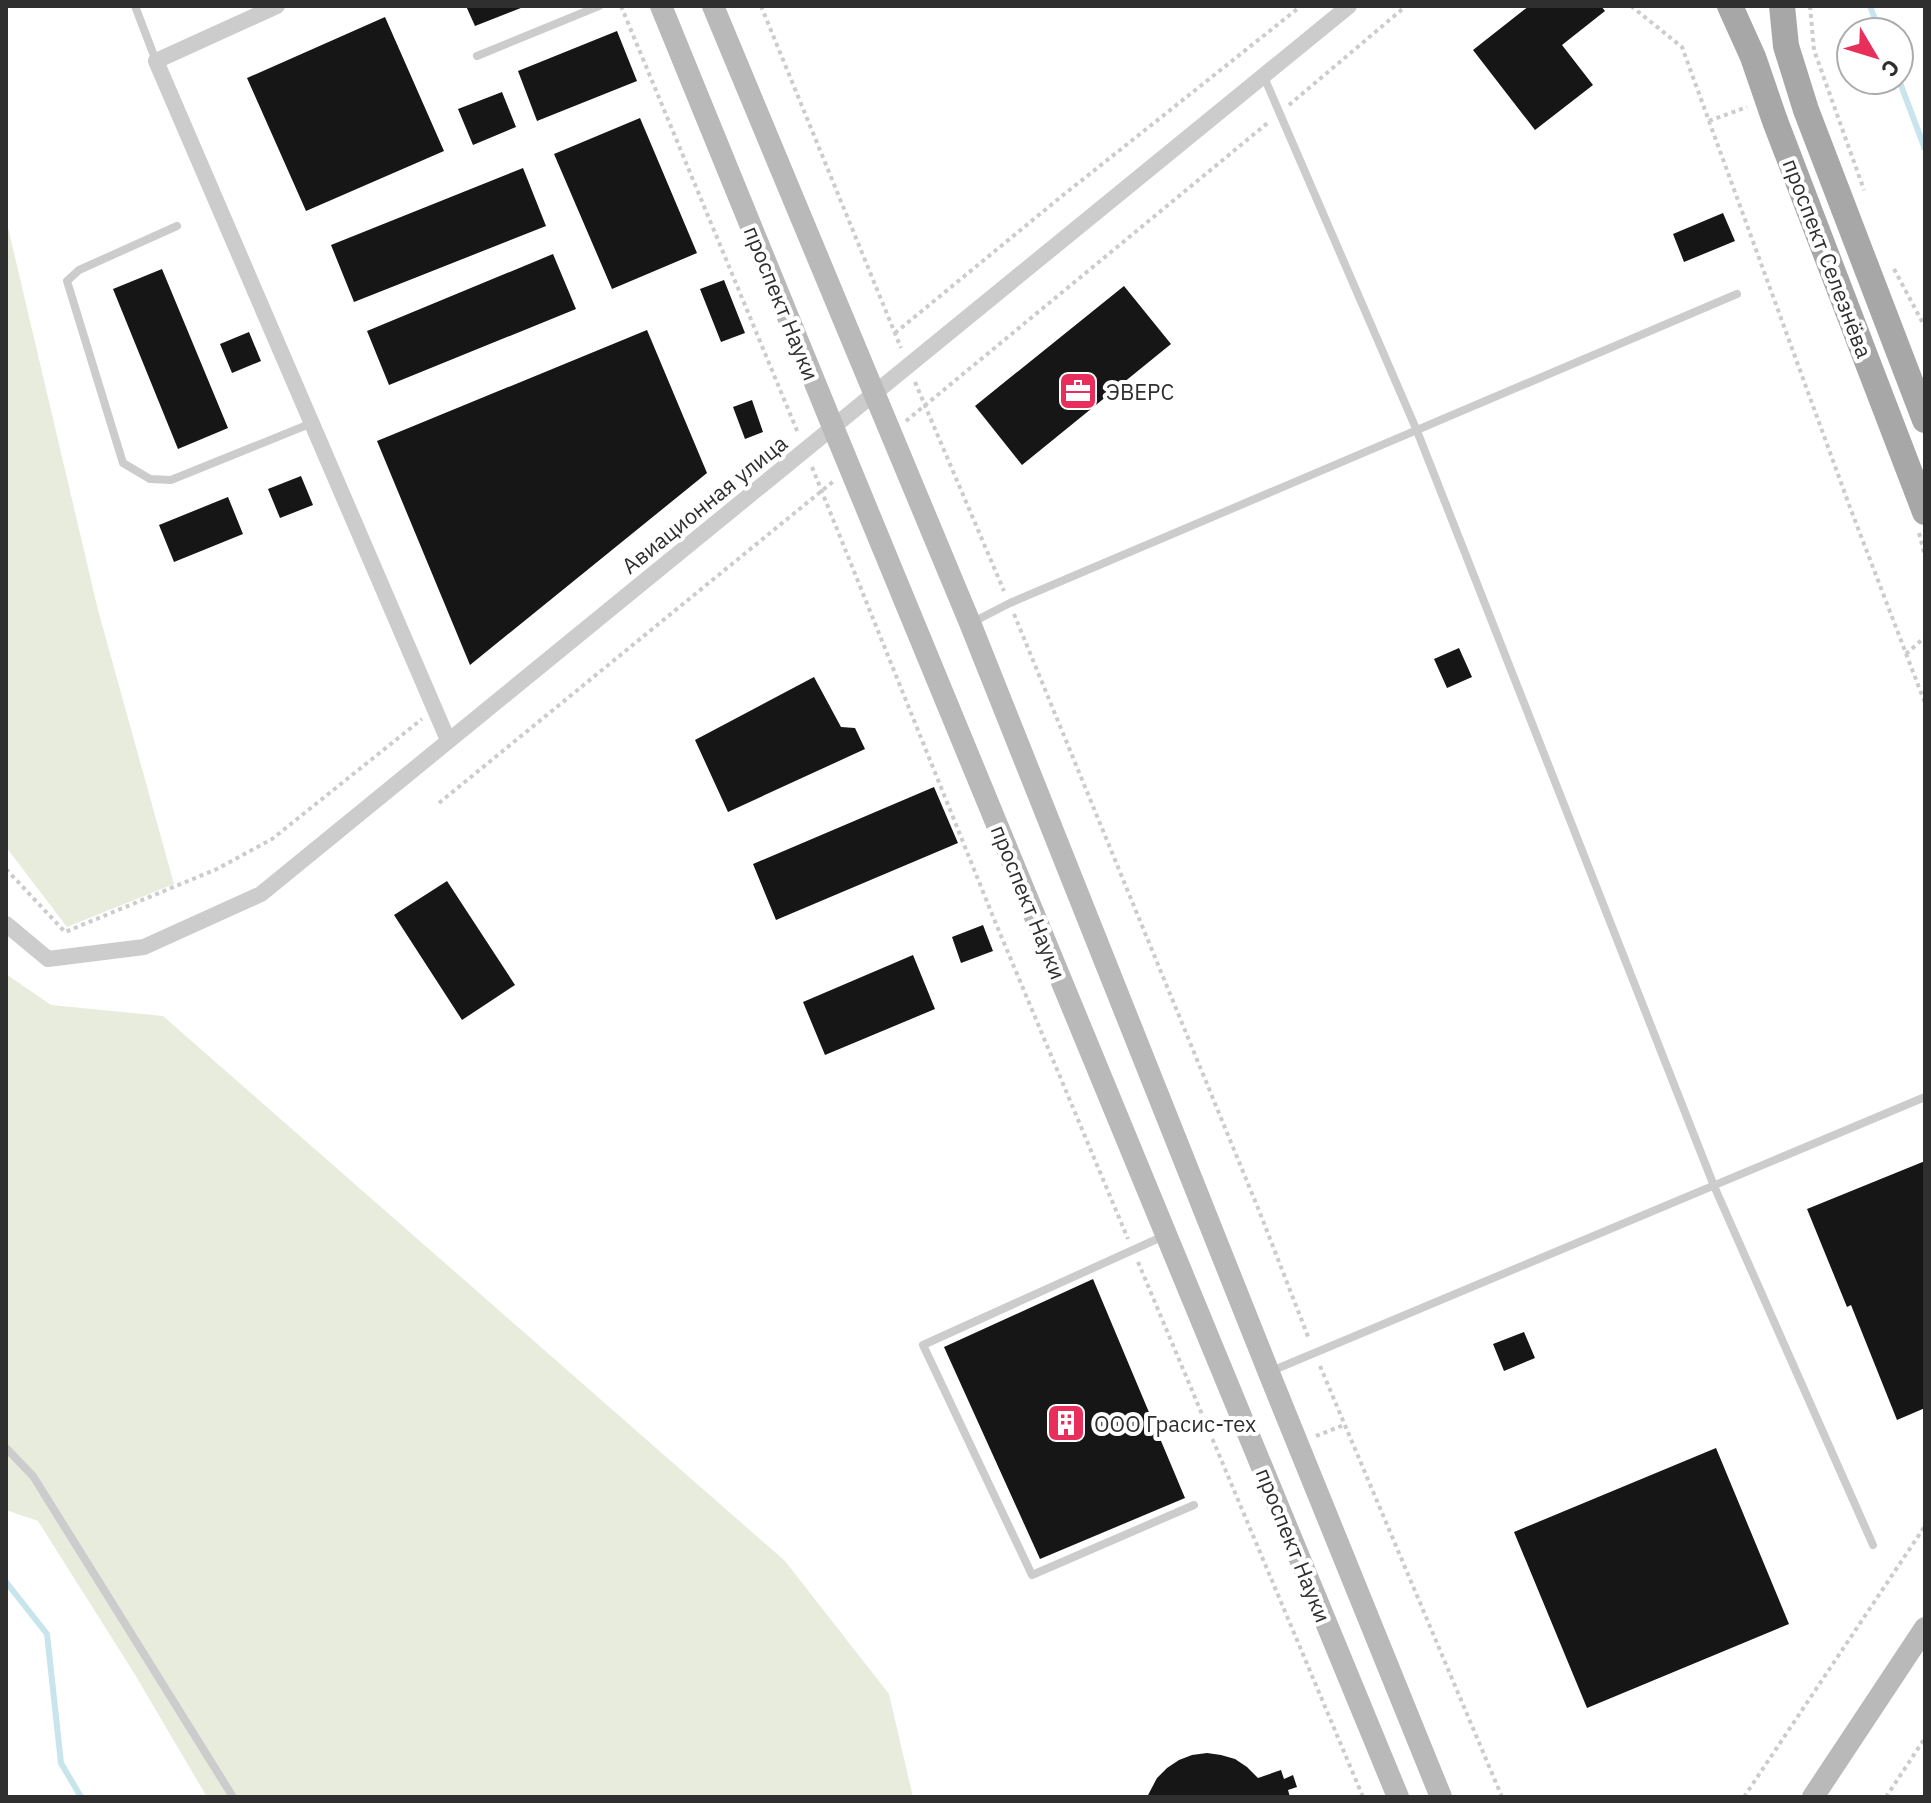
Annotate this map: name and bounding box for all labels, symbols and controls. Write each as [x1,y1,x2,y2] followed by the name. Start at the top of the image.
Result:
[1835,16,1915,96] north arrow
[1875,54,1907,83] text: С
[1777,154,1879,362] street label: проспект Селезнёва
[738,221,826,385] street label: проспект Науки
[1057,370,1099,412] office icon: ЭВЕРС
[1106,377,1174,406] place label: ЭВЕРС
[615,428,793,580] street label: Авиационная улица
[985,820,1073,984] street label: проспект Науки
[1045,1402,1087,1444] building icon: ООО Грасис-тех
[1094,1409,1256,1438] place label: ООО Грасис-тех
[1250,1463,1338,1627] street label: проспект Науки

